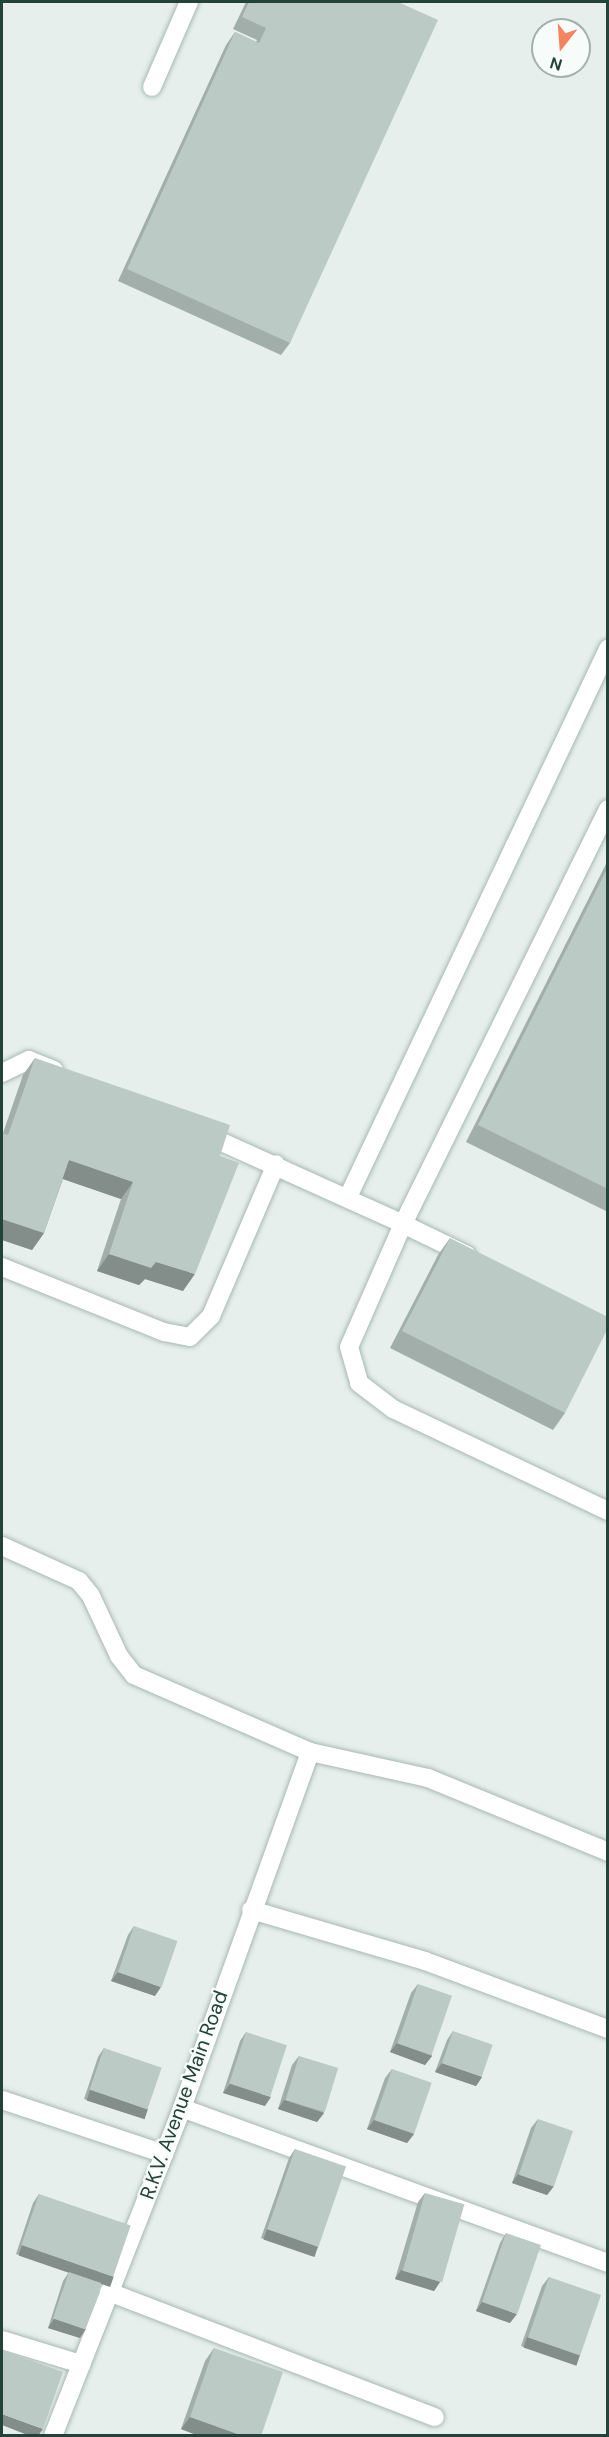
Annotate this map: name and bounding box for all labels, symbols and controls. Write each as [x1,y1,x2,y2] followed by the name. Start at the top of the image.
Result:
[531,18,591,78] north arrow
[548,52,565,76] text: N
[135,1987,233,2203] street label: R.K.V. Avenue Main Road

